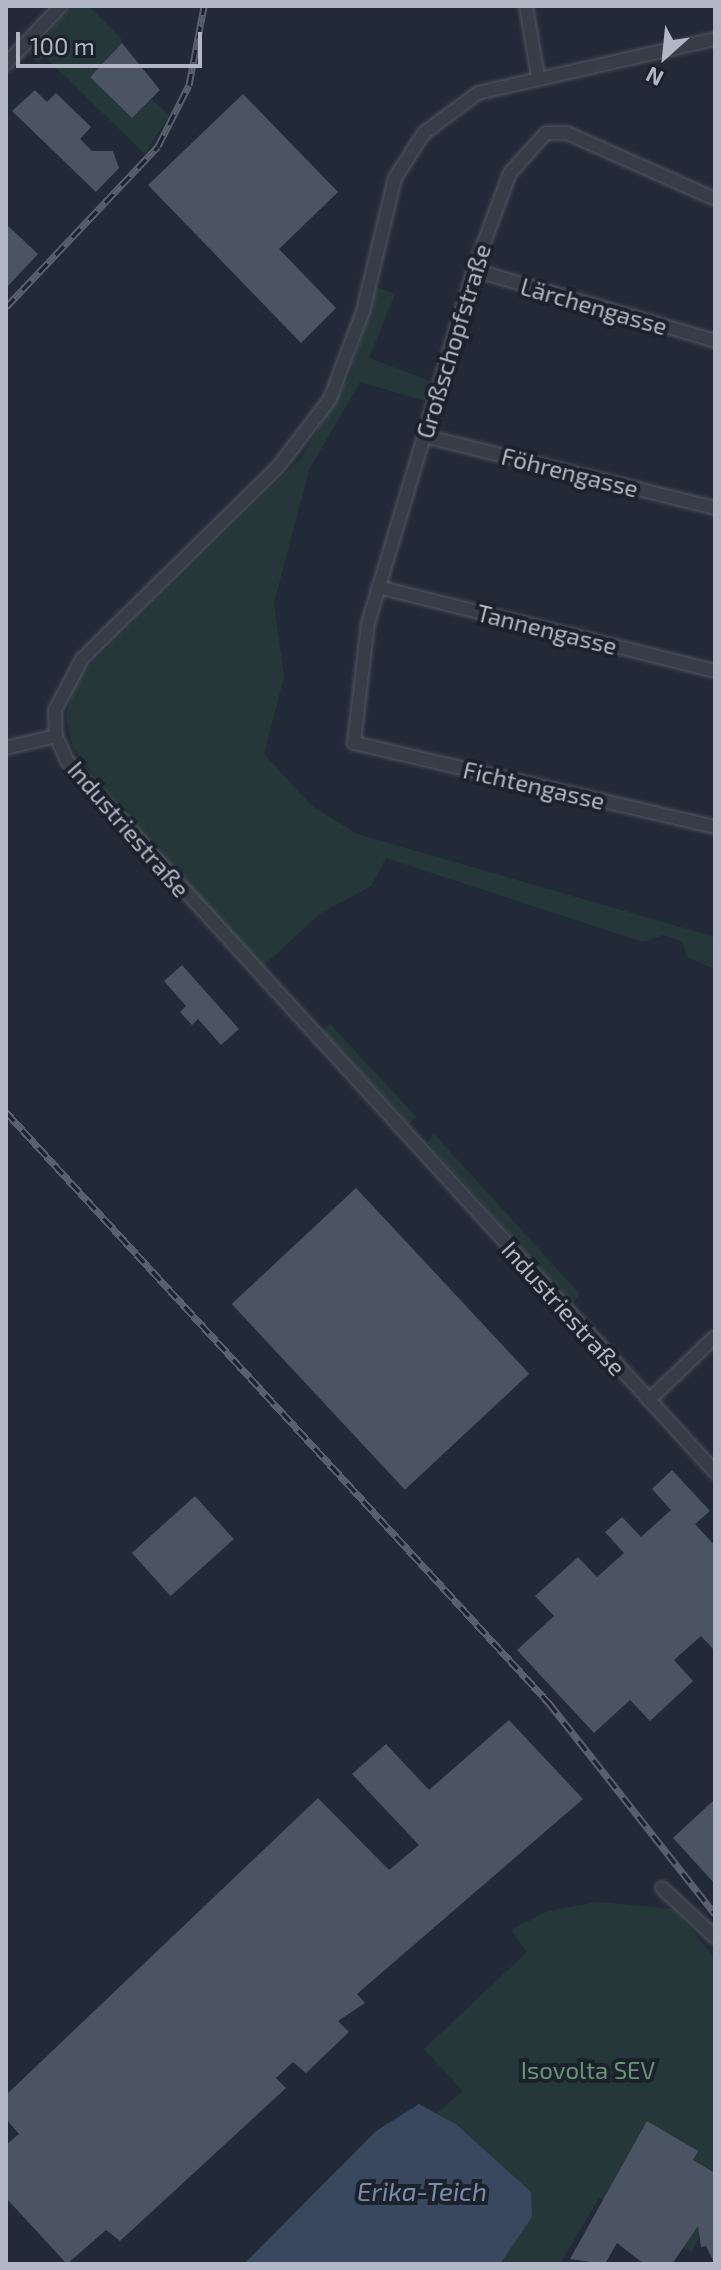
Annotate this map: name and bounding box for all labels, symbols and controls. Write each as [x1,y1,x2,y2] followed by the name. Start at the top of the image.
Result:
[20,16,206,66] scale bar
[625,16,705,96] north arrow
[30,31,95,60] text: 100 m
[641,62,667,93] text: N
[410,240,496,442] street label: Großschopfstraße
[517,271,671,341] street label: Lärchengasse
[499,441,641,503] street label: Föhrengasse
[474,598,620,660] street label: Tannengasse
[62,755,196,903] street label: Industriestraße
[460,755,608,815] street label: Fichtengasse
[496,1235,632,1381] street label: Industriestraße
[521,2056,655,2084] park label: Isovolta SEV
[357,2175,487,2207] water label: Erika-Teich

